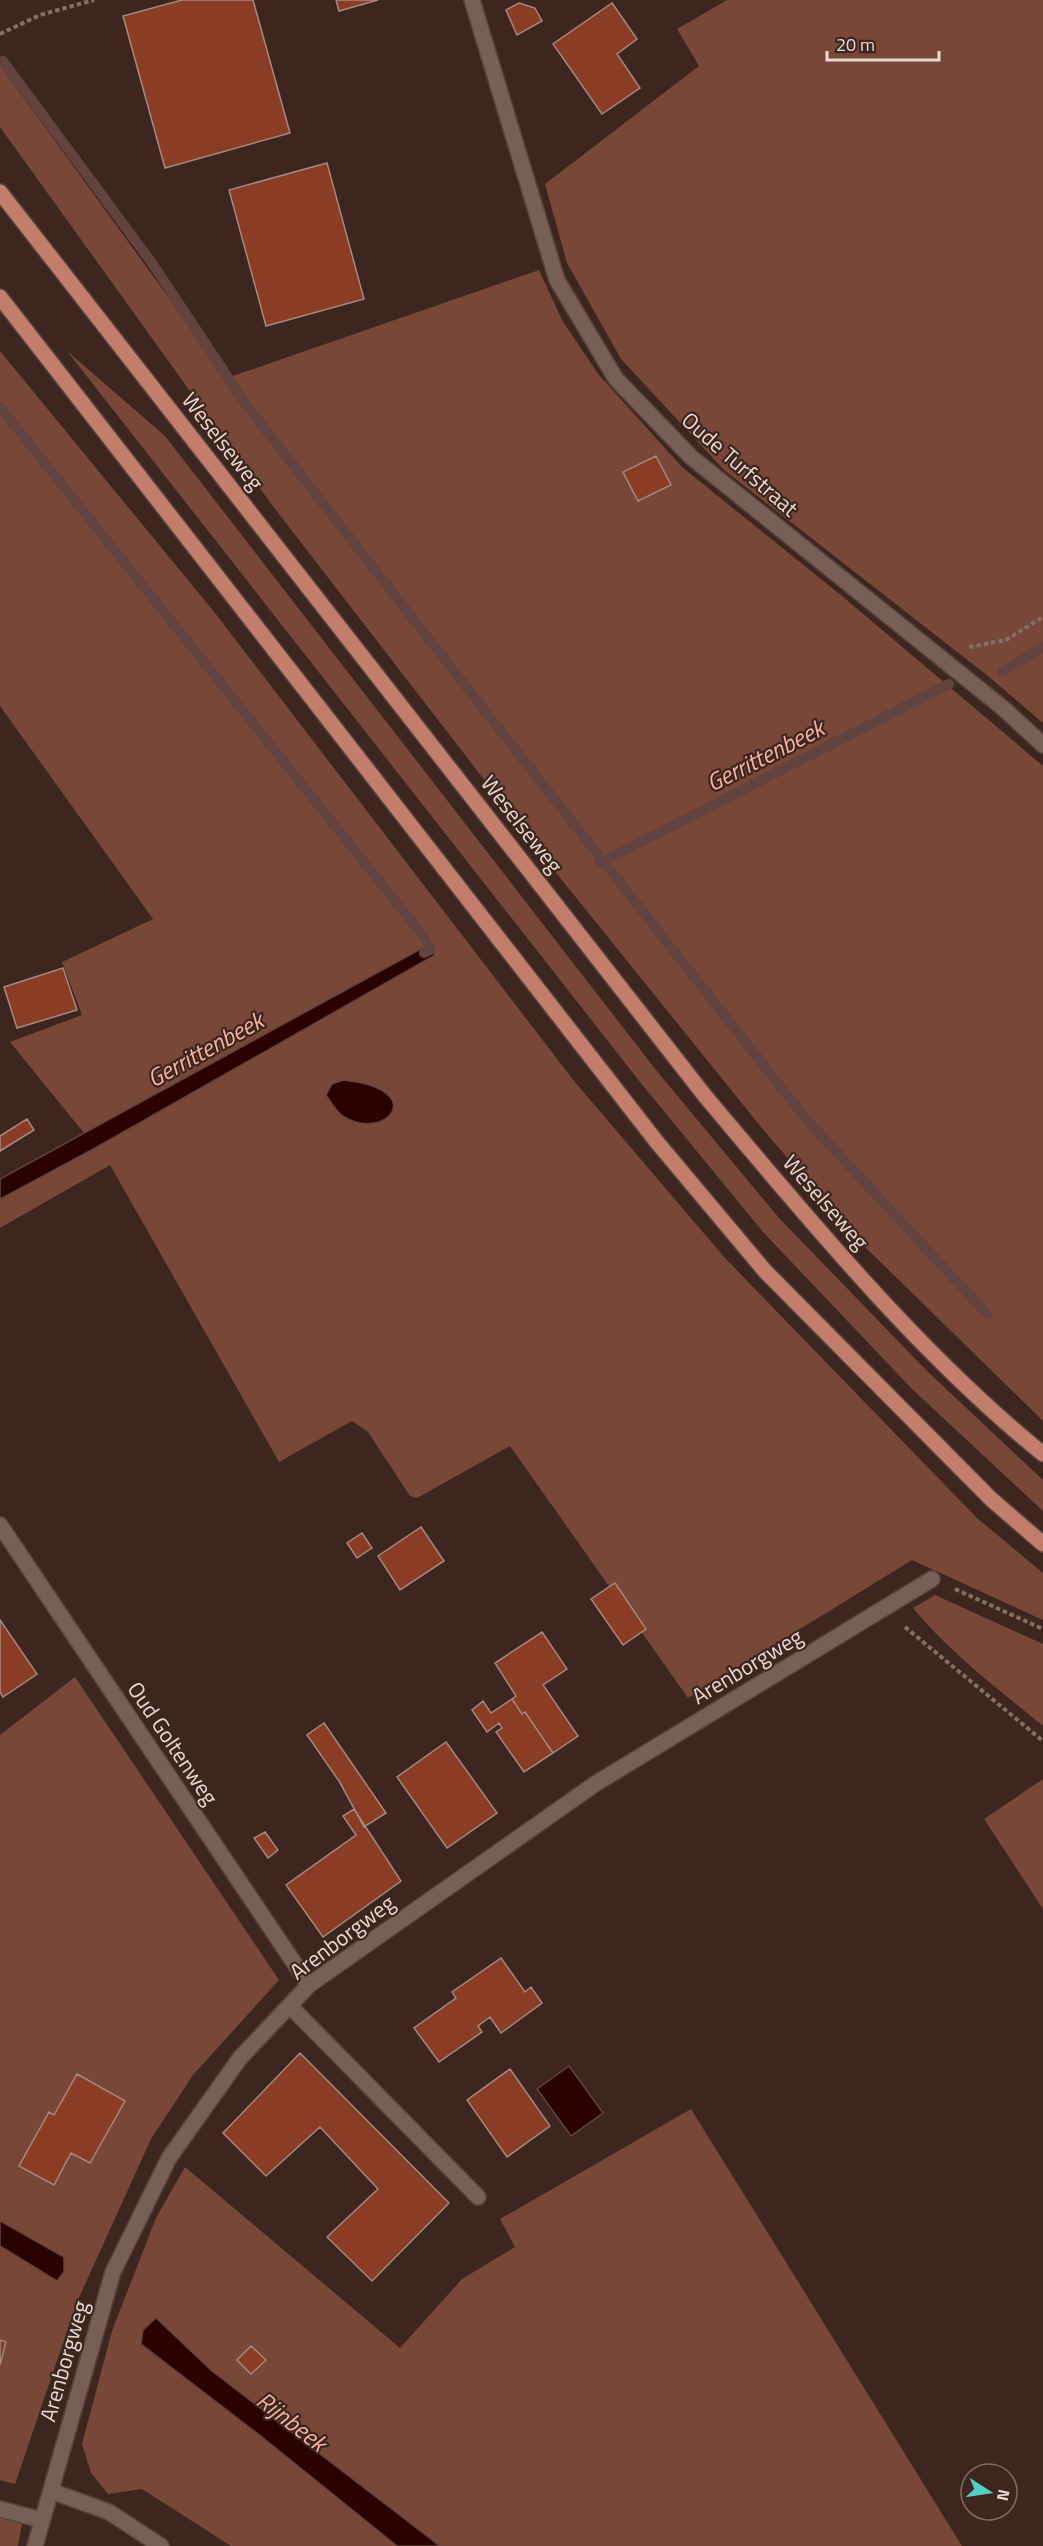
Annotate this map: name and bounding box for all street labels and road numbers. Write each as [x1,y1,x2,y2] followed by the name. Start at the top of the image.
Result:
[174,384,272,498] street label: Weselseweg
[674,403,806,525] street label: Oude Turfstraat
[473,767,571,881] street label: Weselseweg
[775,1147,877,1257] street label: Weselseweg
[685,1619,809,1713] street label: Arenborgweg
[119,1674,227,1812] street label: Oud Goltenweg
[282,1886,402,1988] street label: Arenborgweg
[31,2296,97,2426] street label: Arenborgweg

